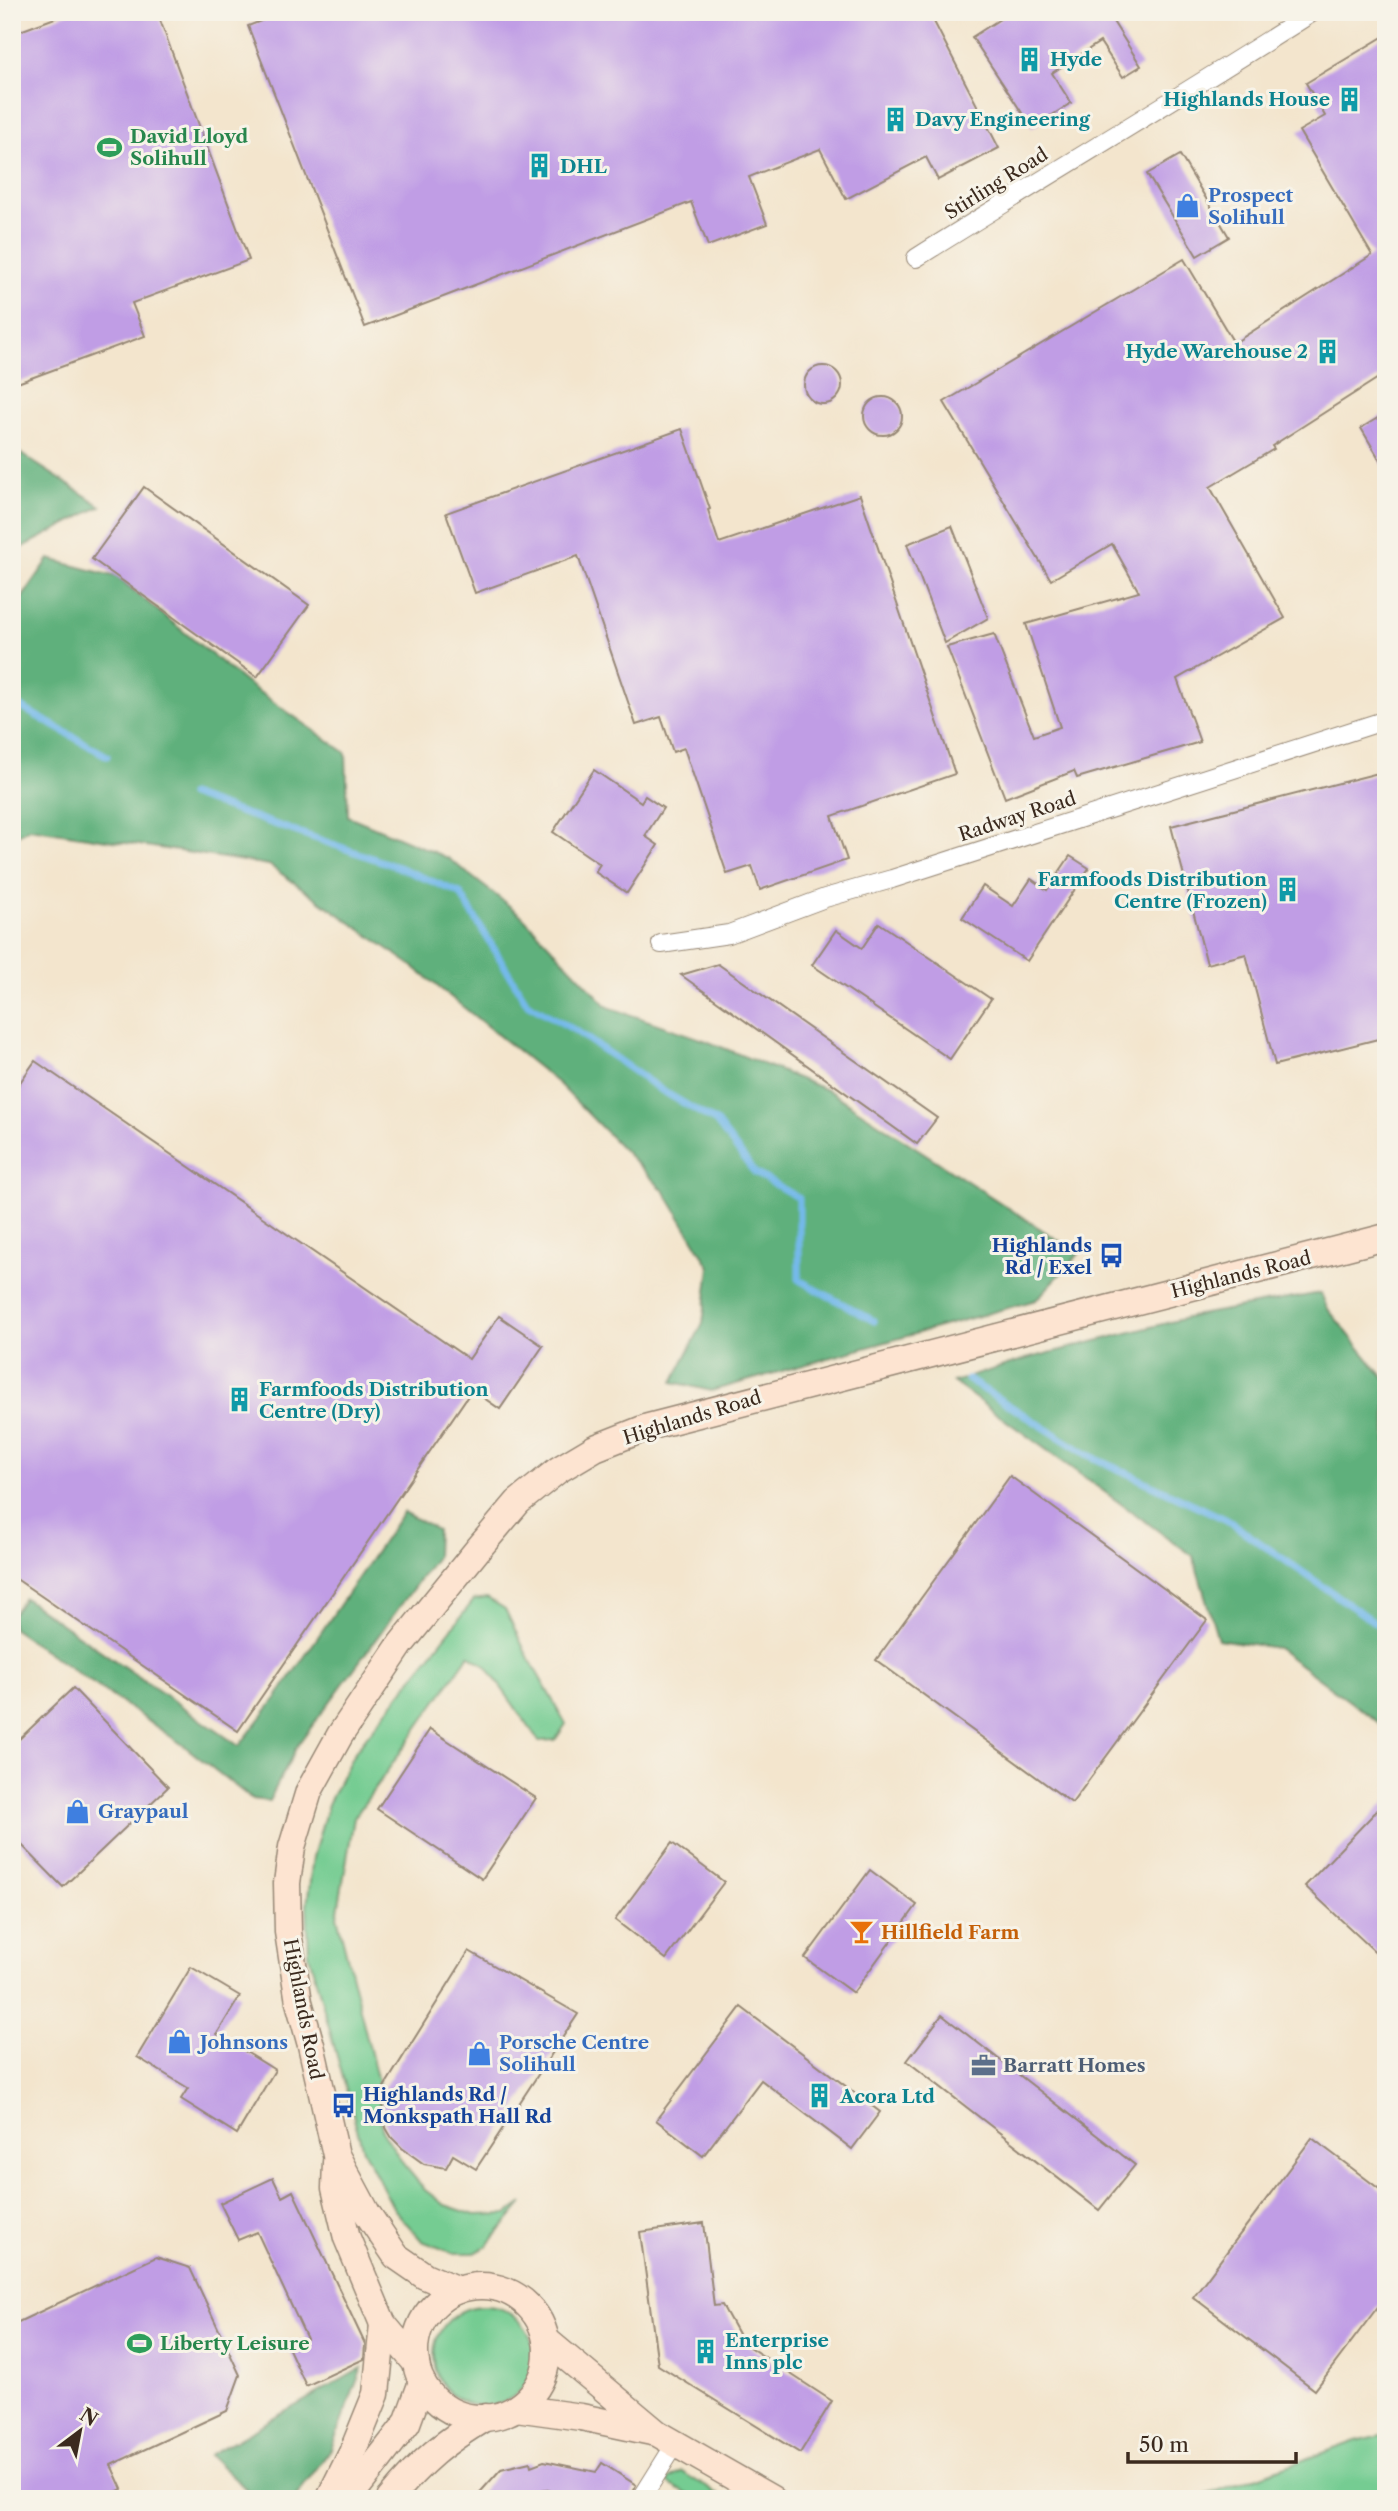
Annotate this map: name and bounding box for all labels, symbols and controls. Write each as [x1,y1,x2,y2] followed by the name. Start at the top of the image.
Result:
[1016,45,1044,73] building icon: Hyde
[1050,48,1102,71] place label: Hyde
[1336,85,1364,113] building icon: Highlands House
[1163,88,1330,111] place label: Highlands House
[881,105,909,133] building icon: Davy Engineering
[915,108,1091,131] place label: Davy Engineering
[130,125,249,170] place label: David Lloyd Solihull
[96,133,124,161] sports icon: David Lloyd Solihull
[940,142,1052,224] street label: Stirling Road
[526,152,554,180] building icon: DHL
[560,155,607,178] place label: DHL
[1208,184,1294,229] place label: Prospect Solihull
[1174,192,1202,220] shop icon: Prospect Solihull
[1314,337,1342,365] building icon: Hyde Warehouse 2
[1125,340,1308,363] place label: Hyde Warehouse 2
[956,787,1079,846] street label: Radway Road
[1037,868,1267,913] place label: Farmfoods Distribution Centre (Frozen)
[1273,876,1301,904] building icon: Farmfoods Distribution Centre (Frozen)
[992,1234,1092,1279] place label: Highlands Rd / Exel
[1098,1242,1126,1270] bus stop icon: Highlands Rd / Exel
[1169,1246,1314,1303] street label: Highlands Road
[259,1378,489,1423] place label: Farmfoods Distribution Centre (Dry)
[620,1385,764,1449] street label: Highlands Road
[225,1386,253,1414] building icon: Farmfoods Distribution Centre (Dry)
[64,1797,92,1825] shop icon: Graypaul
[98,1800,189,1823] place label: Graypaul
[847,1918,875,1946] bar icon: Hillfield Farm
[881,1921,1019,1944] place label: Hillfield Farm
[279,1937,329,2082] street label: Highlands Road
[166,2028,194,2056] shop icon: Johnsons
[197,2031,288,2054] place label: Johnsons
[499,2031,649,2076] place label: Porsche Centre Solihull
[465,2039,493,2067] shop icon: Porsche Centre Solihull
[969,2051,997,2079] office icon: Barratt Homes
[1003,2054,1146,2077] place label: Barratt Homes
[806,2082,834,2110] building icon: Acora Ltd
[363,2083,552,2128] place label: Highlands Rd / Monkspath Hall Rd
[839,2085,935,2108] place label: Acora Ltd
[329,2091,357,2119] bus stop icon: Highlands Rd / Monkspath Hall Rd
[126,2329,154,2357] sports icon: Liberty Leisure
[725,2329,829,2374] place label: Enterprise Inns plc
[160,2332,310,2355] place label: Liberty Leisure
[691,2337,719,2365] building icon: Enterprise Inns plc
[46,2396,116,2466] north arrow
[76,2403,102,2431] text: N
[1128,2420,1296,2464] scale bar
[1139,2432,1189,2457] text: 50 m

